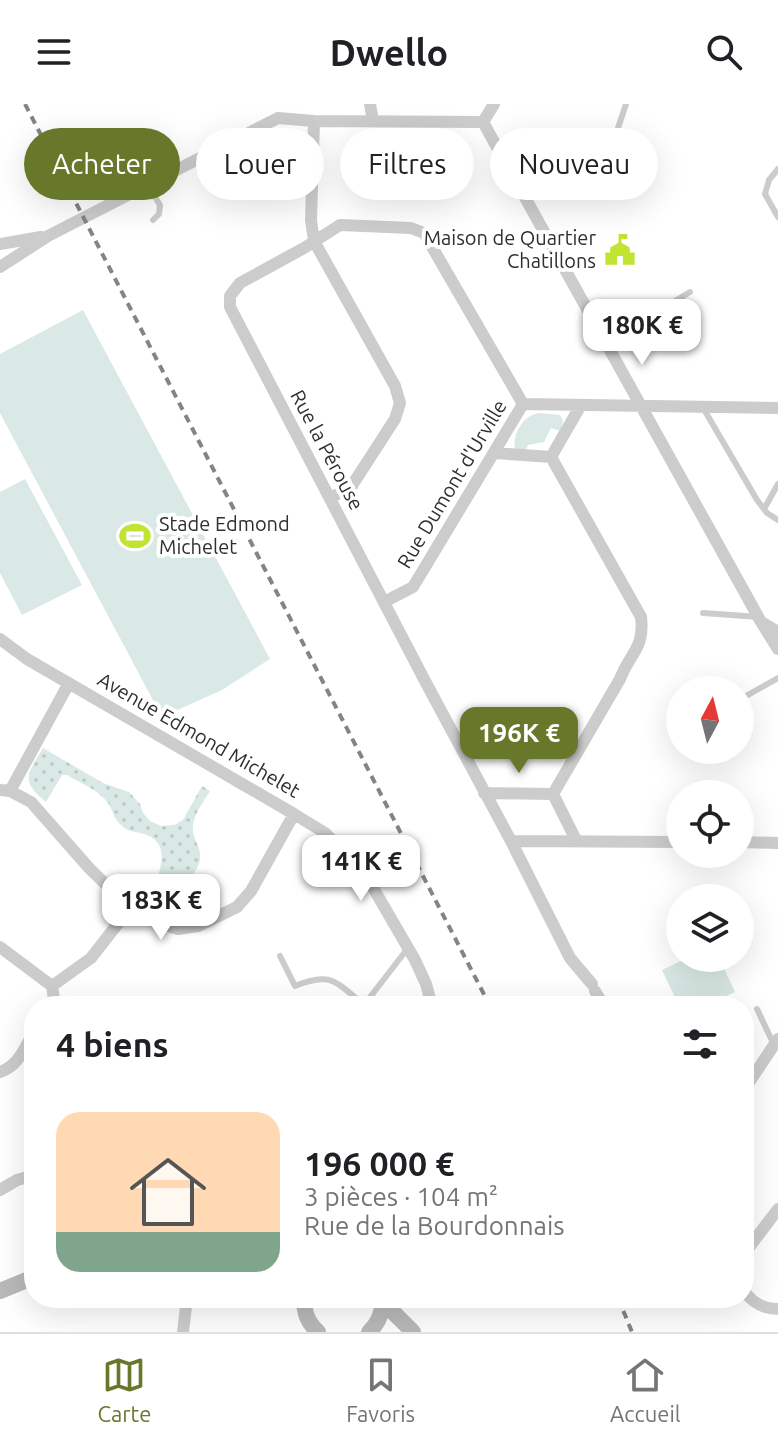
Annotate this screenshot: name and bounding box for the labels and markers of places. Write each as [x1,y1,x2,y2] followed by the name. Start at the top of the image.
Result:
[424,226,596,272] place label: Maison de Quartier Chatillons
[603,233,637,267] public building icon: Maison de Quartier Chatillons
[577,299,707,367] pin: 180K €
[159,512,290,558] place label: Stade Edmond Michelet
[118,519,152,553] sports icon: Stade Edmond Michelet
[454,707,584,775] pin: 196K €
[296,835,426,903] pin: 141K €
[96,874,226,942] pin: 183K €

